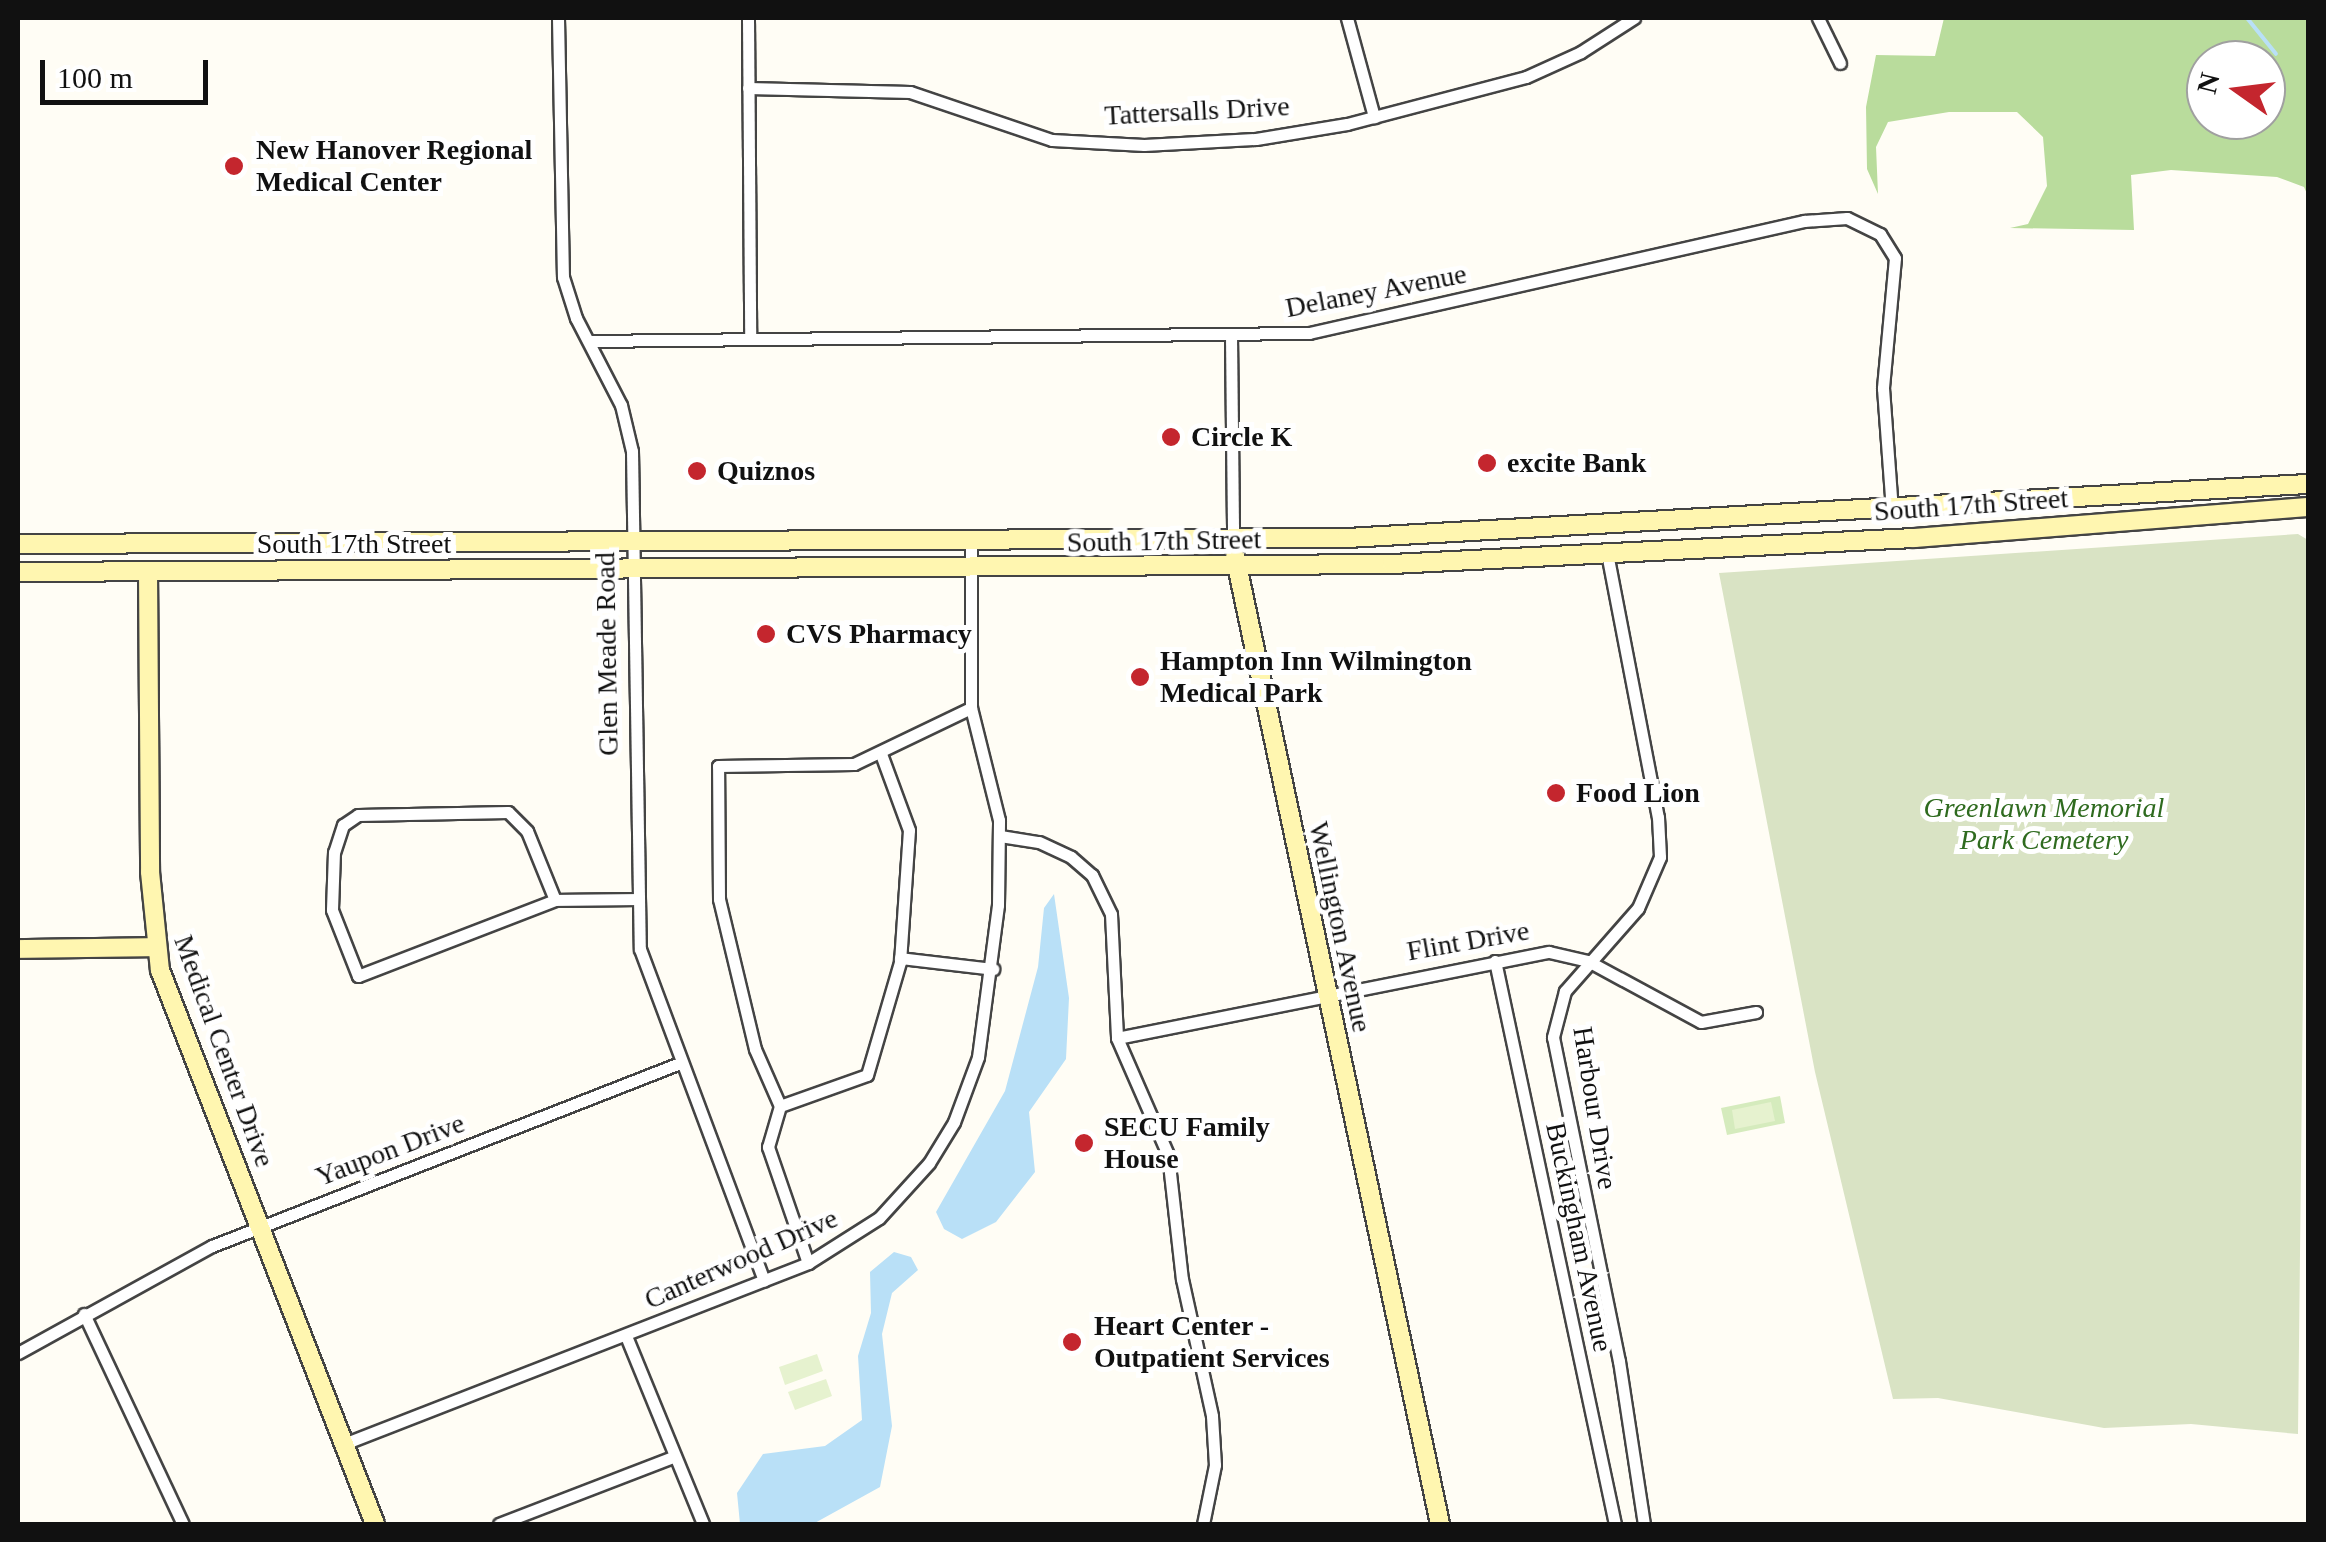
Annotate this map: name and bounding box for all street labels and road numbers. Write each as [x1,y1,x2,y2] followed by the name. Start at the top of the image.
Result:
[1104,89,1290,133] street label: Tattersalls Drive
[1282,257,1470,325] street label: Delaney Avenue
[1873,481,2069,529] street label: South 17th Street
[1067,523,1261,559] street label: South 17th Street
[257,527,451,561] street label: South 17th Street
[588,552,626,756] street label: Glen Meade Road
[1301,818,1379,1036] street label: Wellington Avenue
[1404,914,1532,968] street label: Flint Drive
[166,931,282,1171] street label: Medical Center Drive
[1566,1024,1624,1192] street label: Harbour Drive
[311,1106,469,1194] street label: Yaupon Drive
[1538,1119,1620,1355] street label: Buckingham Avenue
[639,1201,843,1317] street label: Canterwood Drive

